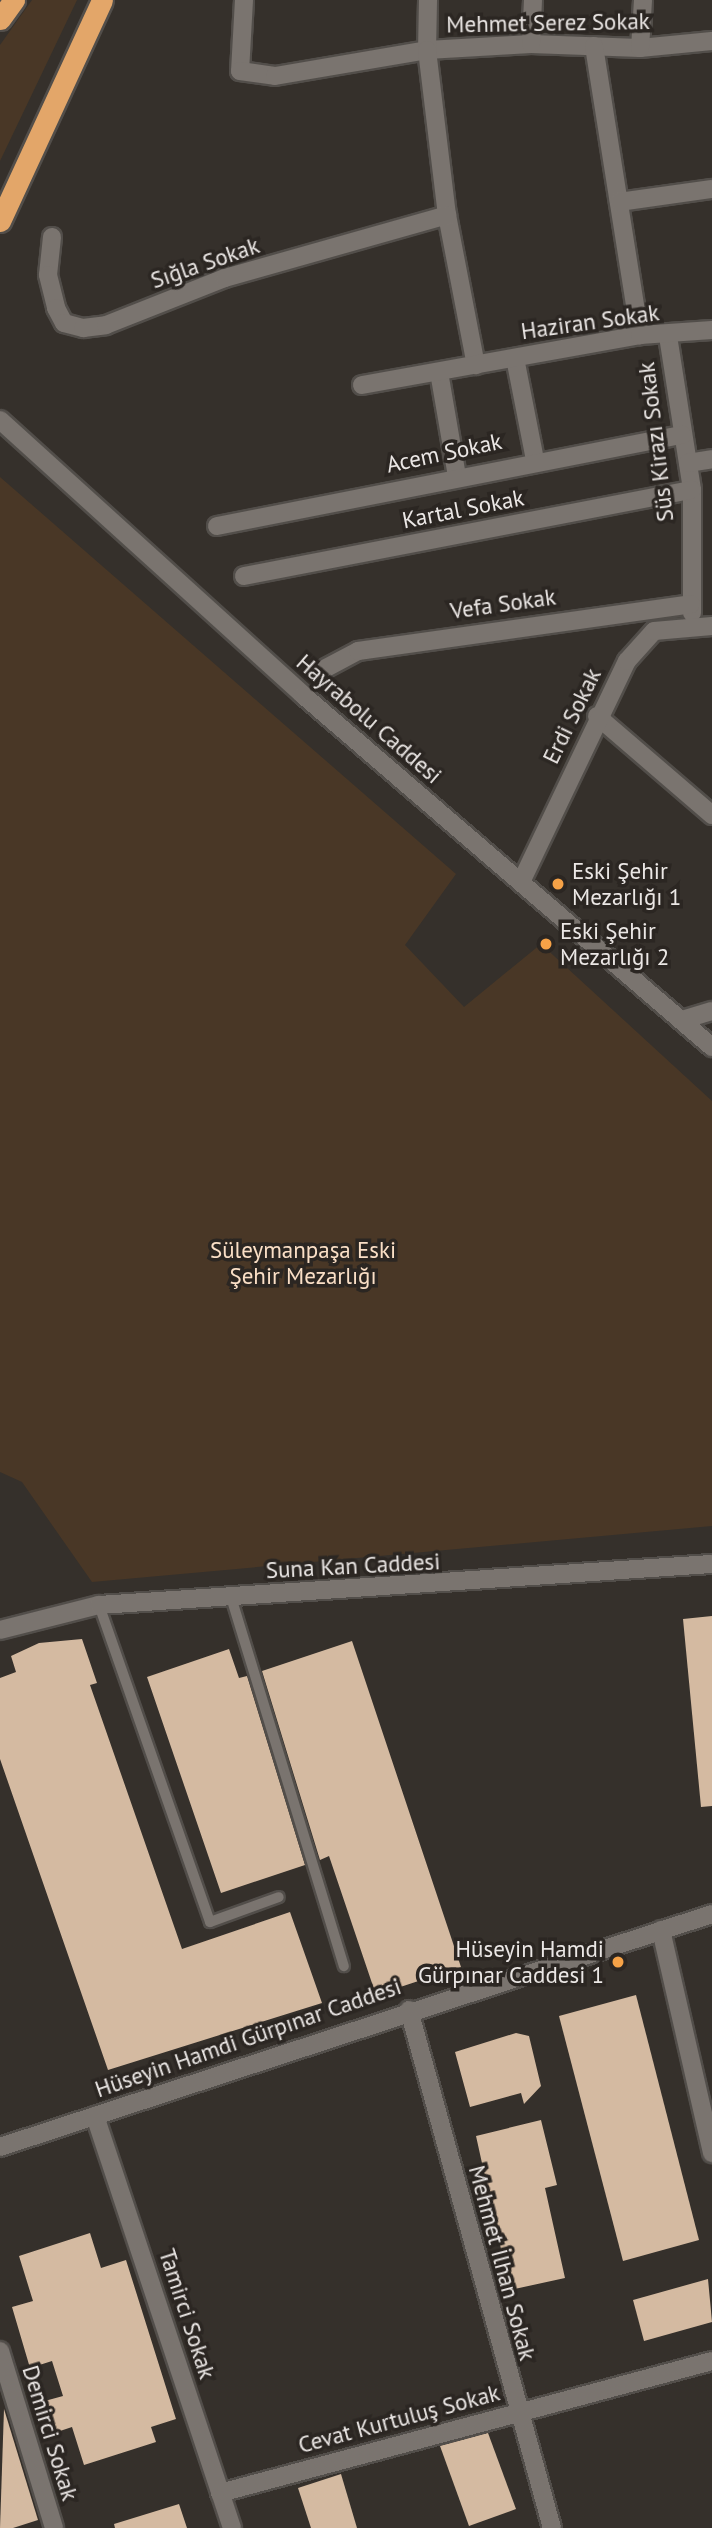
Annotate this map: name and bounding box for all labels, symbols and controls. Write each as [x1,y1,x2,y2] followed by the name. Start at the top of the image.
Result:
[446,7,650,39] street label: Mehmet Serez Sokak
[147,232,263,294] street label: Sığla Sokak
[519,299,661,345] street label: Haziran Sokak
[633,361,679,523] street label: Süs Kirazı Sokak
[384,427,504,479] street label: Acem Sokak
[400,484,526,534] street label: Kartal Sokak
[448,583,558,625] street label: Vefa Sokak
[291,648,447,790] street label: Hayrabolu Caddesi
[537,664,607,768] street label: Erdi Sokak
[572,857,681,911] place label: Eski Şehir Mezarlığı 1
[550,876,566,892] marker: Eski Şehir Mezarlığı 1
[560,917,669,971] place label: Eski Şehir Mezarlığı 2
[538,936,554,952] marker: Eski Şehir Mezarlığı 2
[210,1236,396,1290] park label: Süleymanpaşa Eski Şehir Mezarlığı
[265,1548,441,1584] street label: Suna Kan Caddesi
[418,1935,604,1989] place label: Hüseyin Hamdi Gürpınar Caddesi 1
[610,1954,626,1970] marker: Hüseyin Hamdi Gürpınar Caddesi 1
[91,1973,405,2103] street label: Hüseyin Hamdi Gürpınar Caddesi
[463,2162,541,2364] street label: Mehmet İlhan Sokak
[153,2246,221,2382] street label: Tamirci Sokak
[16,2362,84,2504] street label: Demirci Sokak
[295,2379,503,2459] street label: Cevat Kurtuluş Sokak

